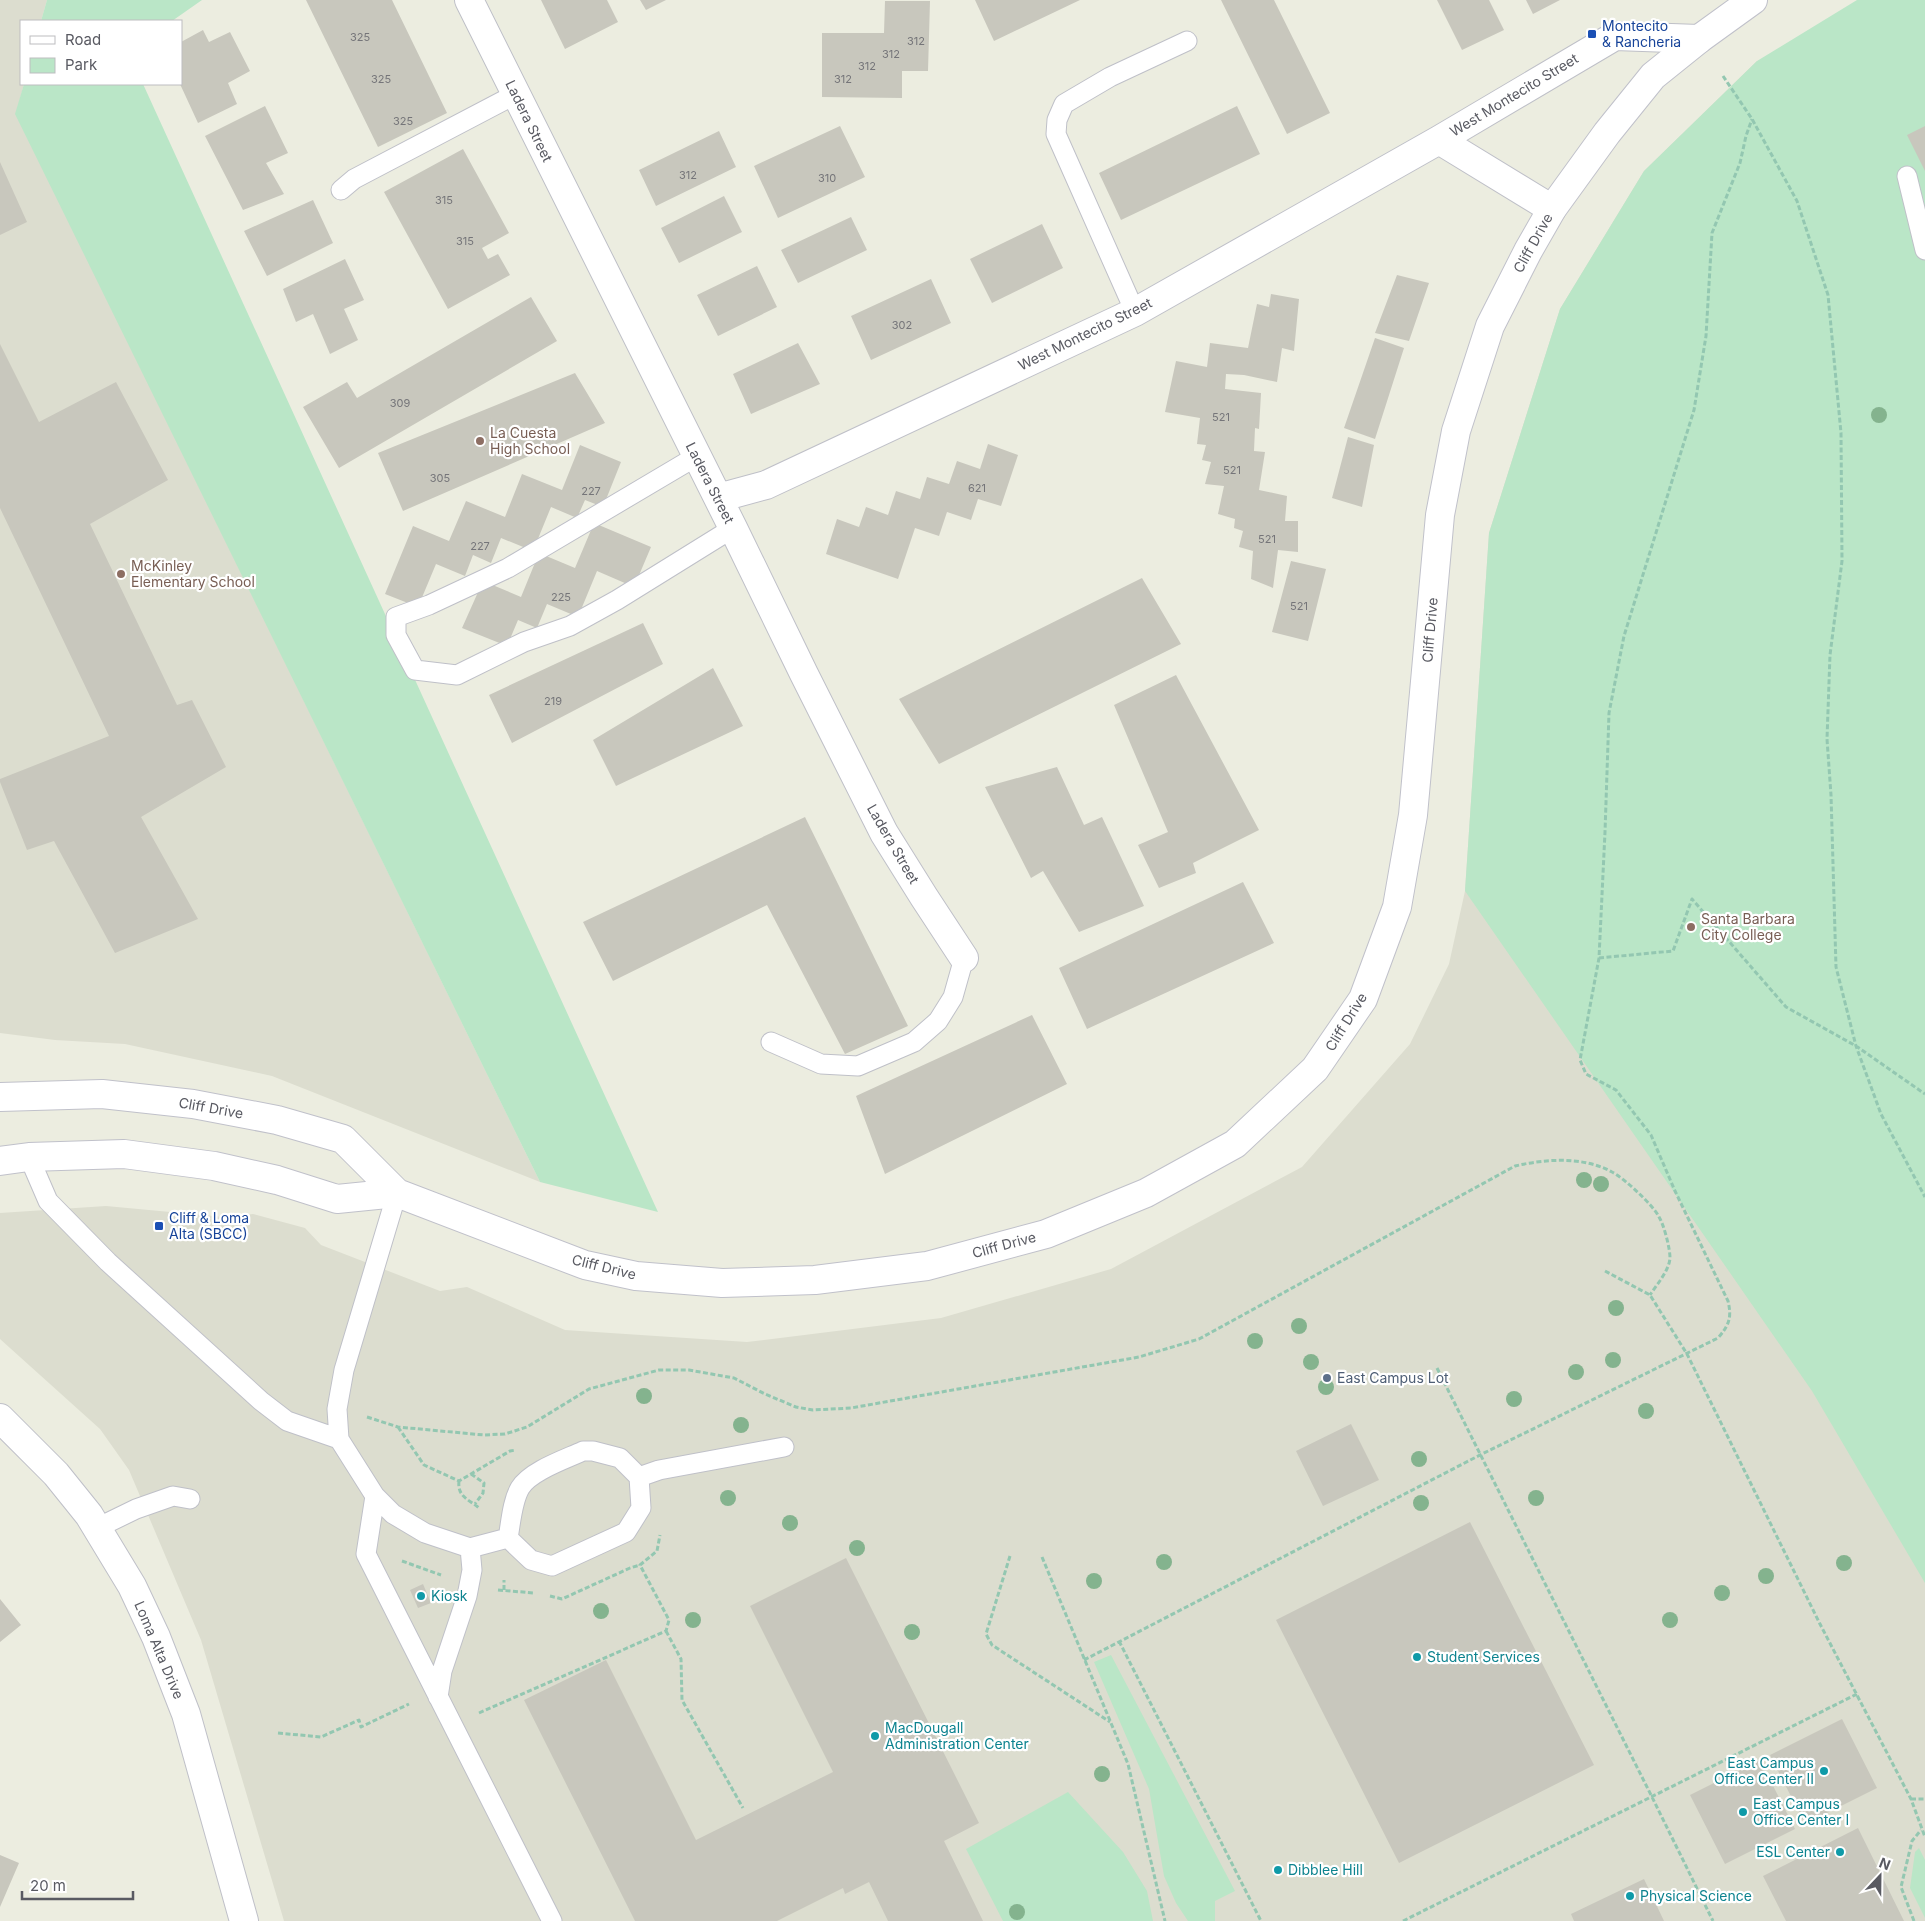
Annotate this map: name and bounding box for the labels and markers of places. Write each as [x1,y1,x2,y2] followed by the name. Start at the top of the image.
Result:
[1602,17,1681,50] place label: Montecito & Rancheria
[1586,28,1598,40] marker: Montecito & Rancheria
[490,424,570,457] place label: La Cuesta High School
[474,435,486,447] marker: La Cuesta High School
[131,557,255,590] place label: McKinley Elementary School
[115,568,127,580] marker: McKinley Elementary School
[1701,910,1795,943] place label: Santa Barbara City College
[1685,921,1697,933] marker: Santa Barbara City College
[169,1209,249,1242] place label: Cliff & Loma Alta (SBCC)
[153,1220,165,1232] marker: Cliff & Loma Alta (SBCC)
[1337,1369,1449,1386] place label: East Campus Lot
[1321,1372,1333,1384] marker: East Campus Lot
[431,1587,468,1604] place label: Kiosk
[415,1590,427,1602] marker: Kiosk
[1427,1648,1540,1665] place label: Student Services
[1411,1651,1423,1663] marker: Student Services
[885,1719,1029,1752] place label: MacDougall Administration Center
[869,1730,881,1742] marker: MacDougall Administration Center
[1714,1754,1814,1787] place label: East Campus Office Center II
[1818,1765,1830,1777] marker: East Campus Office Center II
[1753,1795,1849,1828] place label: East Campus Office Center I
[1737,1806,1749,1818] marker: East Campus Office Center I
[1756,1843,1830,1860] place label: ESL Center
[1834,1846,1846,1858] marker: ESL Center
[1288,1861,1363,1878] place label: Dibblee Hill
[1272,1864,1284,1876] marker: Dibblee Hill
[1640,1887,1752,1904] place label: Physical Science
[1624,1890,1636,1902] marker: Physical Science

